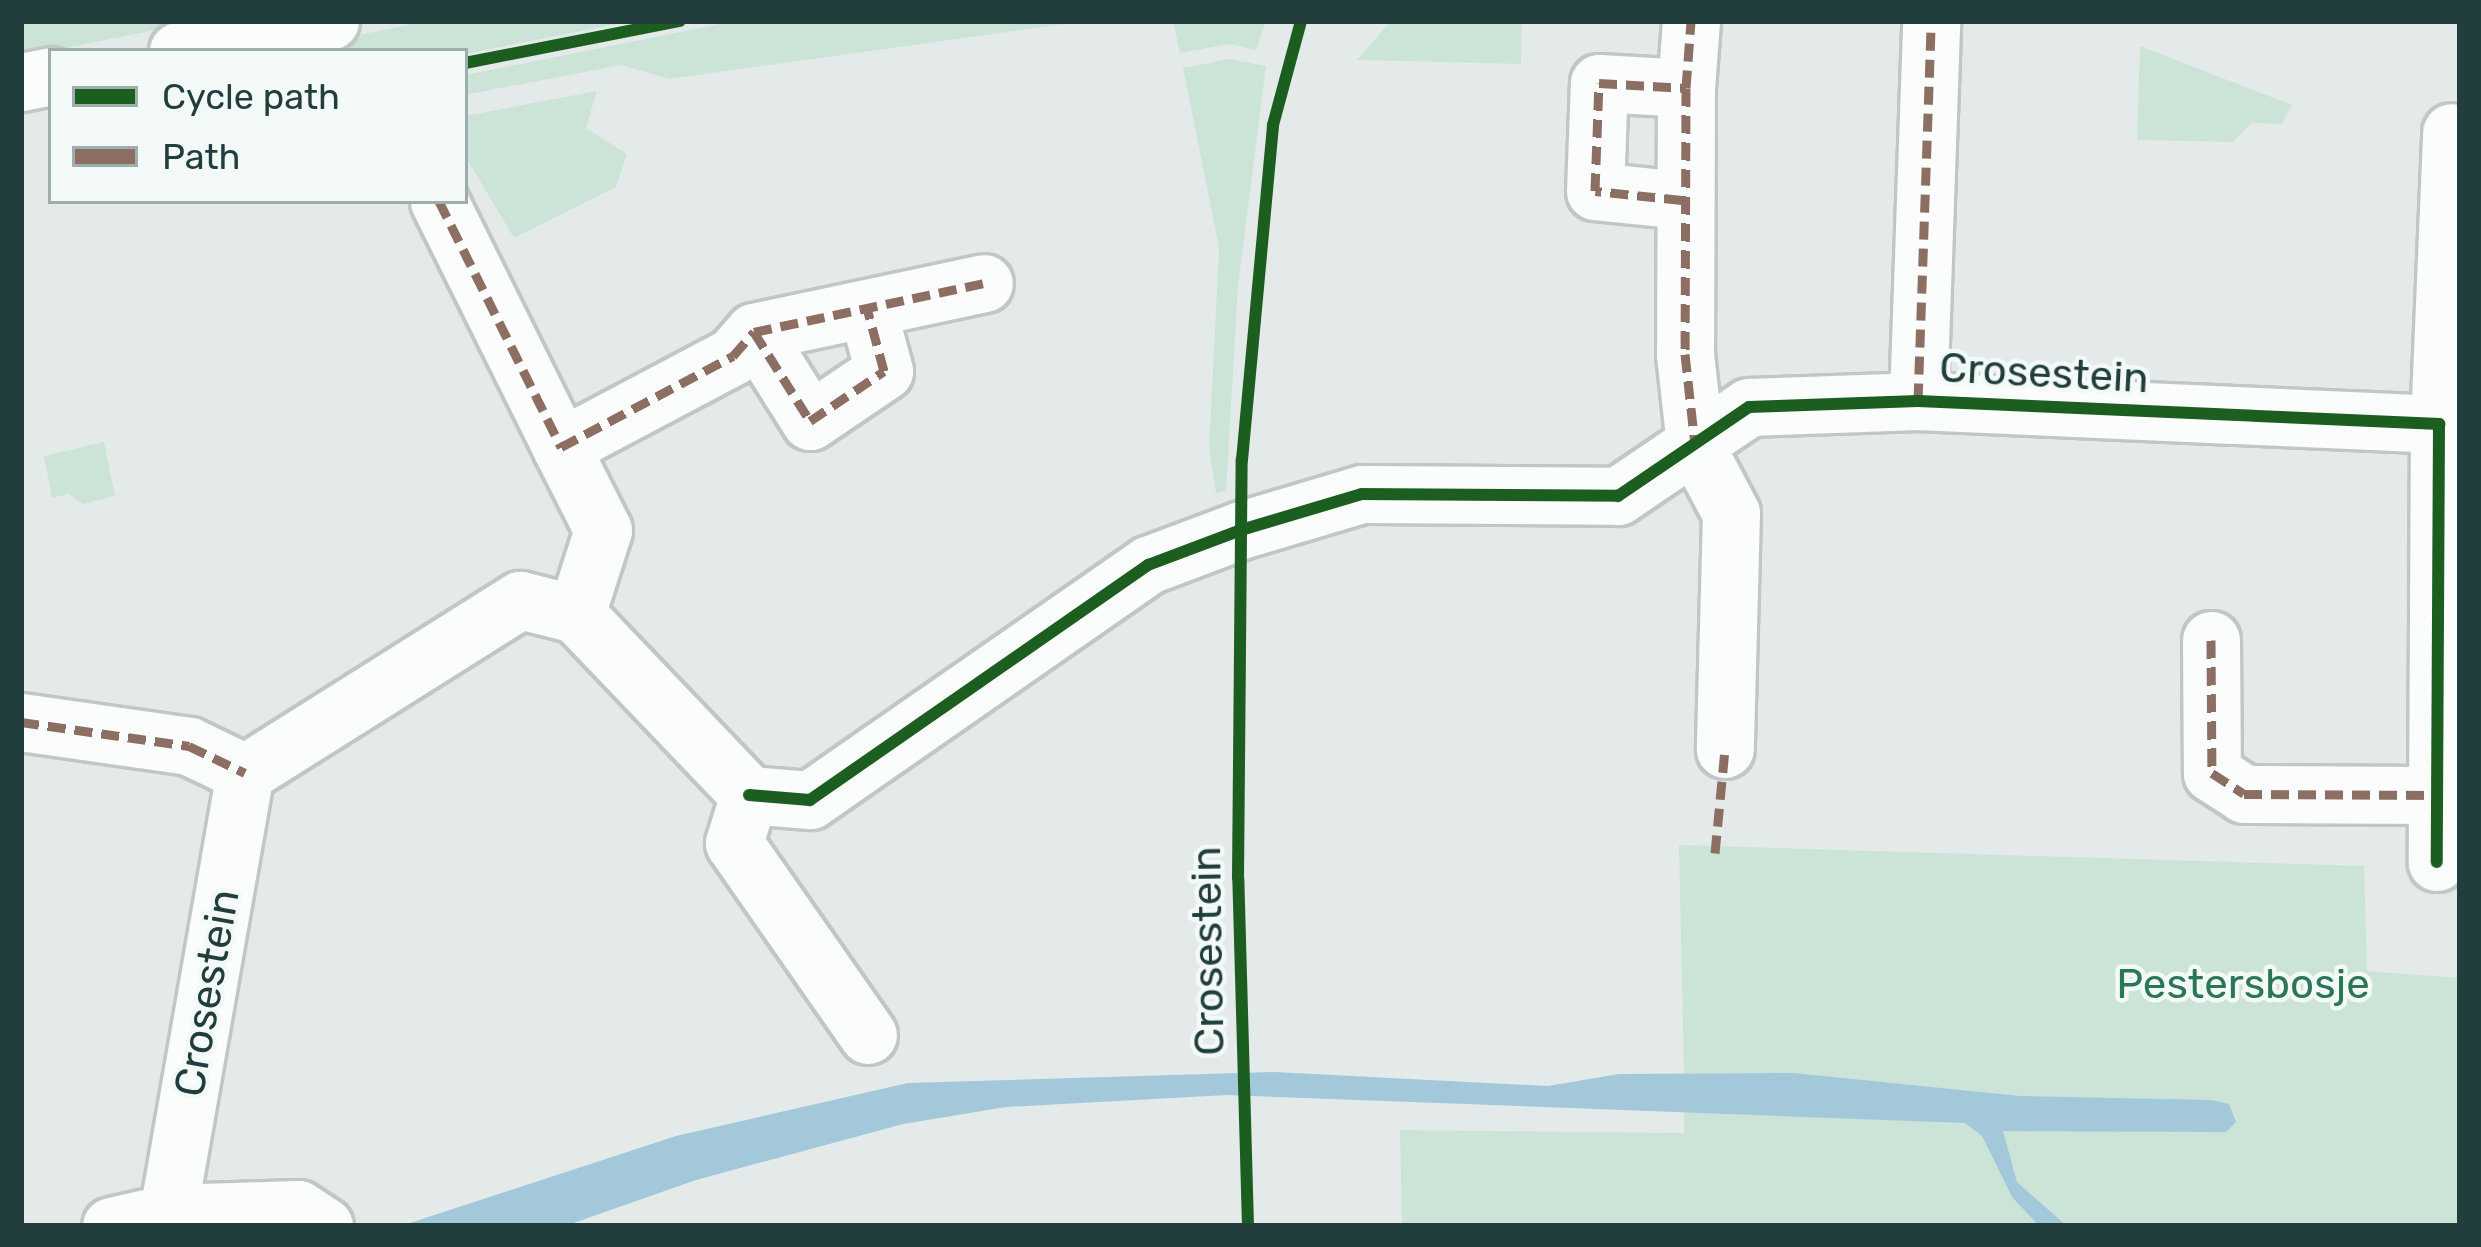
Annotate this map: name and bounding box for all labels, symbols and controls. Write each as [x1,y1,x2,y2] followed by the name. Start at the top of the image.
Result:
[48,48,468,204] legend
[162,75,340,118] text: Cycle path
[162,135,240,178] text: Path
[1938,342,2150,404] street label: Crosestein
[1181,846,1235,1056] street label: Crosestein
[164,885,250,1101] street label: Crosestein
[2116,959,2370,1009] park label: Pestersbosje

